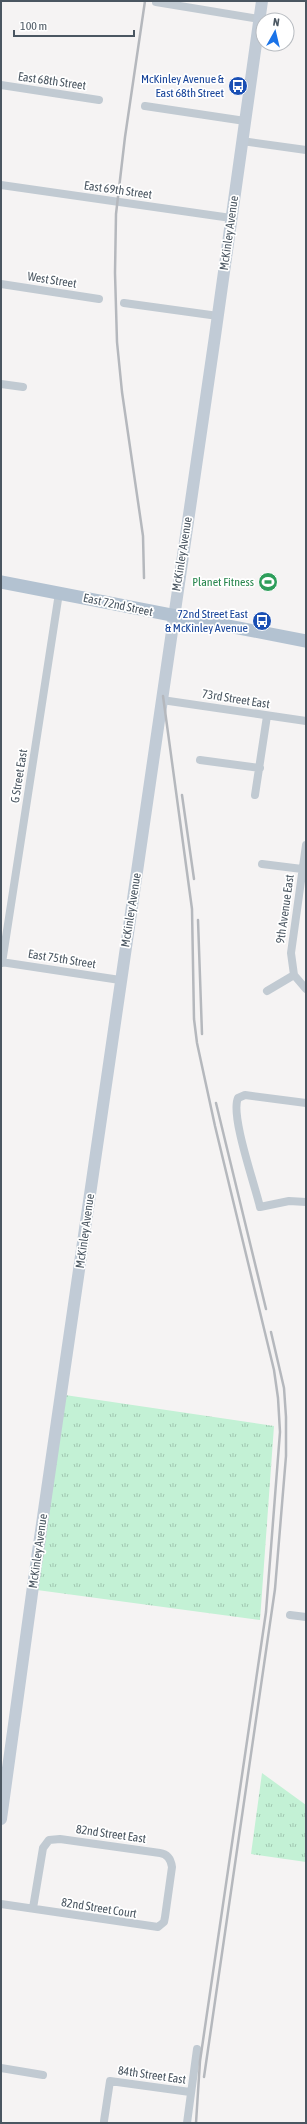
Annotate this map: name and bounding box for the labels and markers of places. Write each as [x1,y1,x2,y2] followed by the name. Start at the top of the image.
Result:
[141,72,225,100] place label: McKinley Avenue & East 68th Street
[227,75,249,97] bus stop icon: McKinley Avenue & East 68th Street
[257,571,279,593] sports icon: Planet Fitness
[192,575,254,589] place label: Planet Fitness
[165,607,249,635] place label: 72nd Street East & McKinley Avenue
[251,610,273,632] bus stop icon: 72nd Street East & McKinley Avenue

